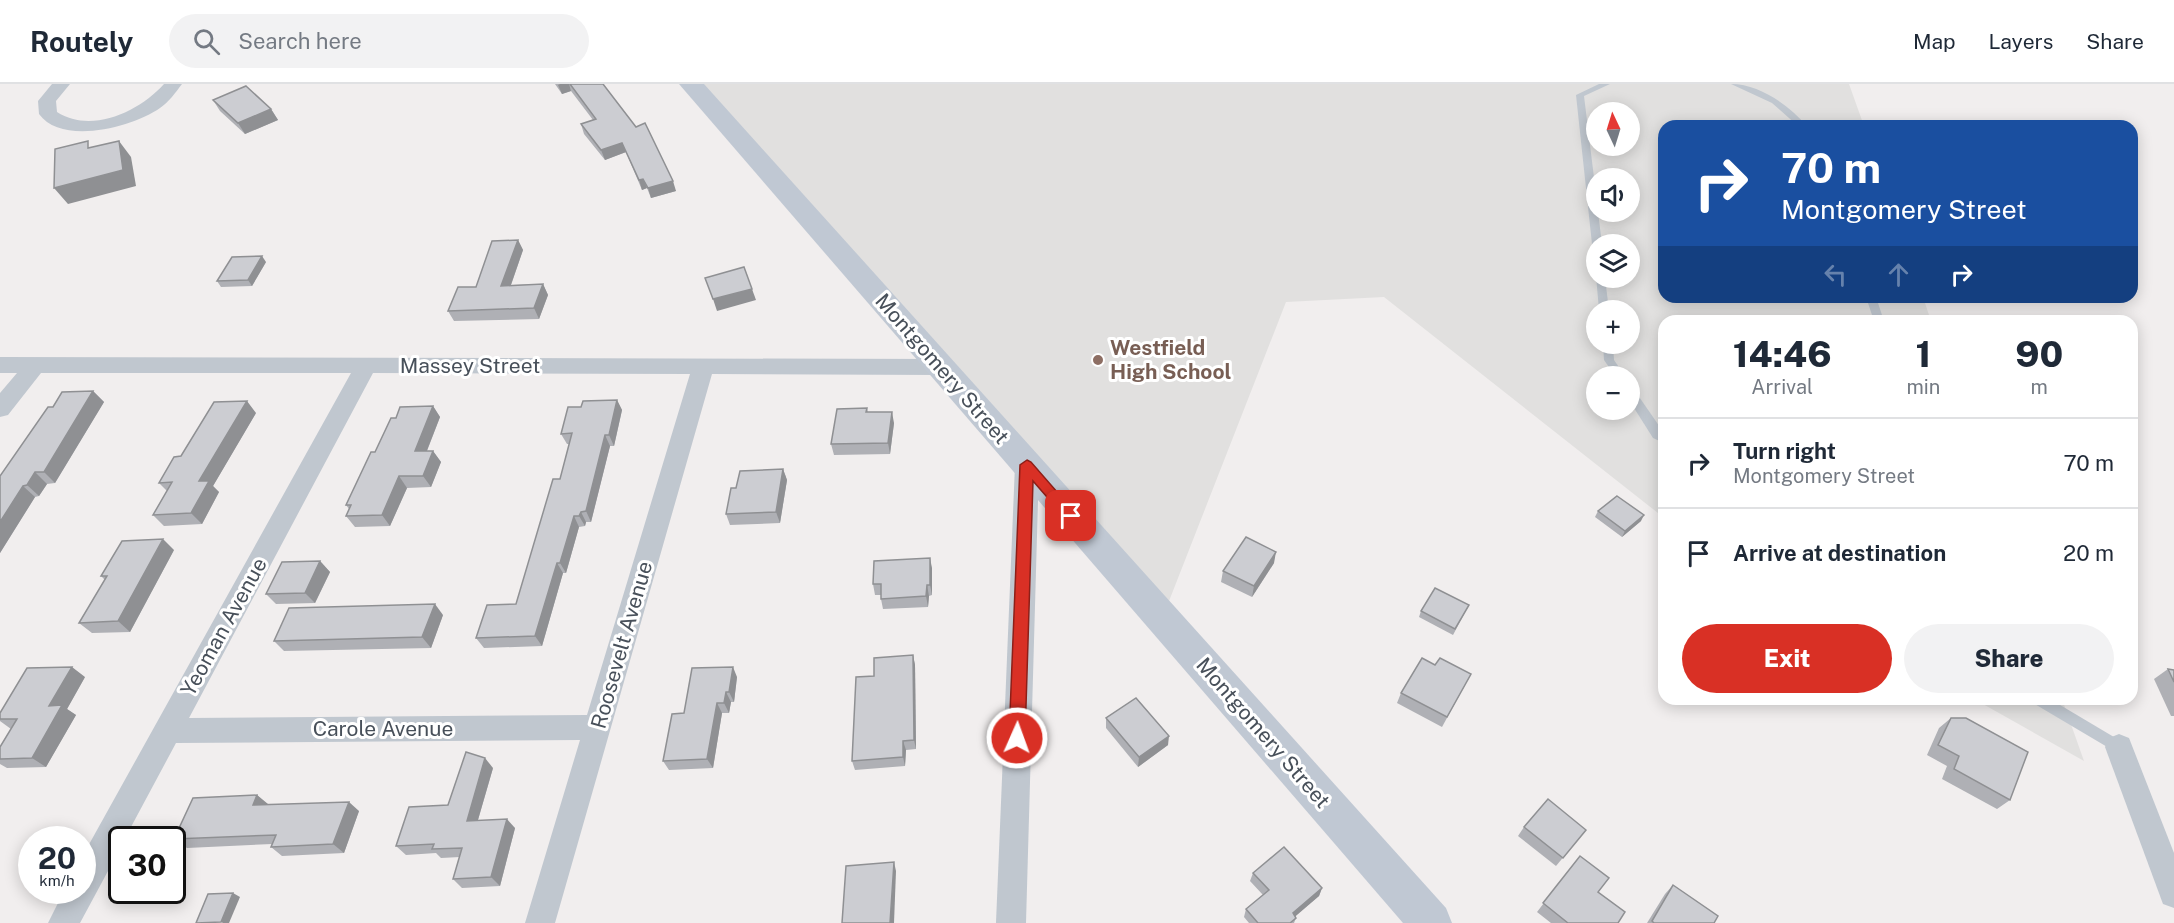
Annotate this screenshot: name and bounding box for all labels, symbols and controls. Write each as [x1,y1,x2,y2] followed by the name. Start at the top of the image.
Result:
[169,14,589,68] search box
[30,25,133,58] text: Routely
[190,25,223,58] icon: search
[238,28,362,54] text: Search here
[1913,29,1956,54] text: Map
[1989,29,2053,54] text: Layers
[2086,29,2144,54] text: Share
[1586,102,1640,156] north arrow
[1586,102,1640,420] map controls
[1781,143,1881,192] text: 70 m
[1682,144,1760,222] icon: right
[1586,168,1640,222] button: sound
[1781,193,2027,225] text: Montgomery Street
[1586,234,1640,288] button: layers
[1819,258,1852,291] icon: left
[1882,258,1915,291] icon: ahead
[1945,258,1978,291] icon: right
[870,288,1015,449] street label: Montgomery Street
[1586,300,1640,354] button: +
[1733,333,1832,375] text: 14:46
[1915,333,1931,375] text: 1
[2015,333,2063,375] text: 90
[1110,335,1232,384] place label: Westfield High School
[400,353,540,378] street label: Massey Street
[1091,353,1105,367] marker: Westfield High School
[1586,366,1640,420] button: −
[1751,375,1813,399] text: Arrival
[1906,375,1940,399] text: min
[2031,375,2048,399] text: m
[1733,438,1836,464] text: Turn right
[1682,447,1715,480] icon: right
[2063,450,2114,476] text: 70 m
[1733,464,1915,488] text: Montgomery Street
[1045,490,1096,541] pin
[1054,499,1087,532] icon: arrive
[1682,537,1715,570] icon: arrive
[1733,540,1946,566] text: Arrive at destination
[2063,540,2114,566] text: 20 m
[175,553,272,700] street label: Yeoman Avenue
[586,558,657,732] street label: Roosevelt Avenue
[1682,624,1892,693] button: Exit
[1904,624,2114,693] button: Share
[1191,652,1336,813] street label: Montgomery Street
[985,706,1049,770] position arrow
[313,716,453,741] street label: Carole Avenue
[108,826,186,904] speed limit sign: 30
[38,840,76,876] text: 20
[39,872,75,889] text: km/h

